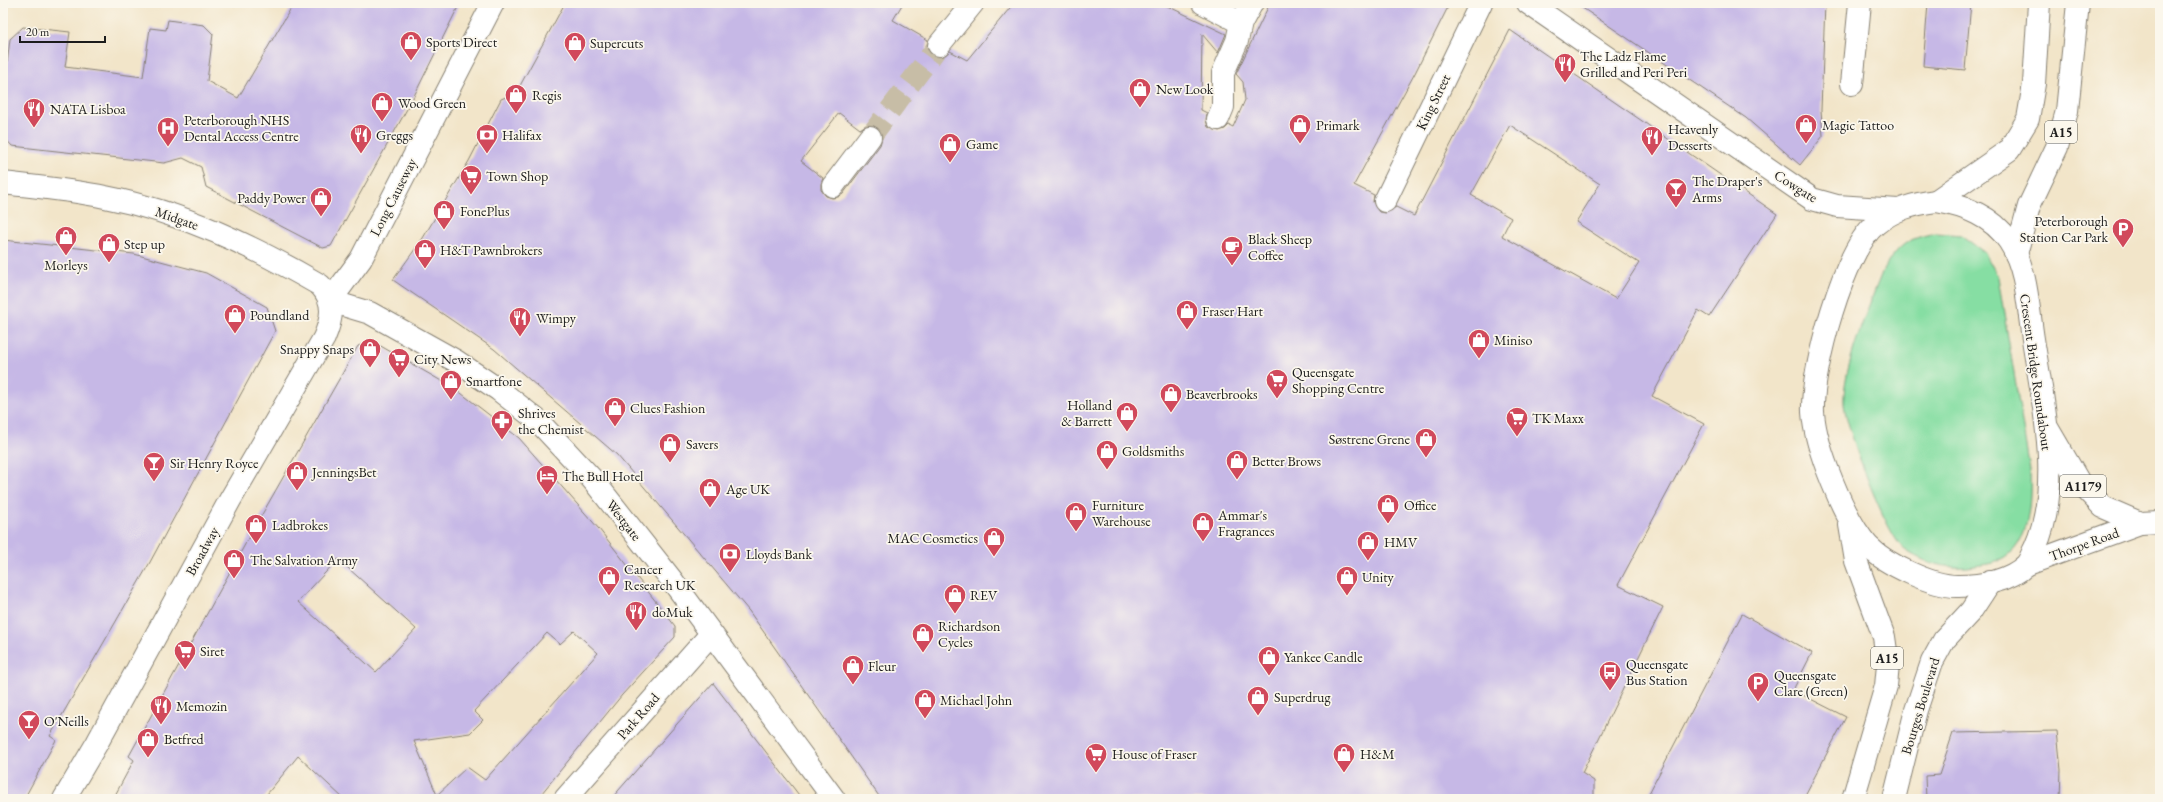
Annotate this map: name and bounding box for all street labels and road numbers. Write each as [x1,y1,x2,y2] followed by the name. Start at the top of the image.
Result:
[1412,71,1455,133] street label: King Street
[2045,121,2077,143] road number: A15
[366,154,421,239] street label: Long Causeway
[1771,166,1821,207] street label: Cowgate
[153,202,202,234] street label: Midgate
[2016,292,2056,452] street label: Crescent Bridge Roundabout
[2060,475,2106,497] road number: A1179
[602,496,646,545] street label: Westgate
[181,523,223,579] street label: Broadway
[2047,523,2122,565] street label: Thorpe Road
[1871,647,1903,669] road number: A15
[1897,654,1944,757] street label: Bourges Boulevard
[613,688,664,743] street label: Park Road

